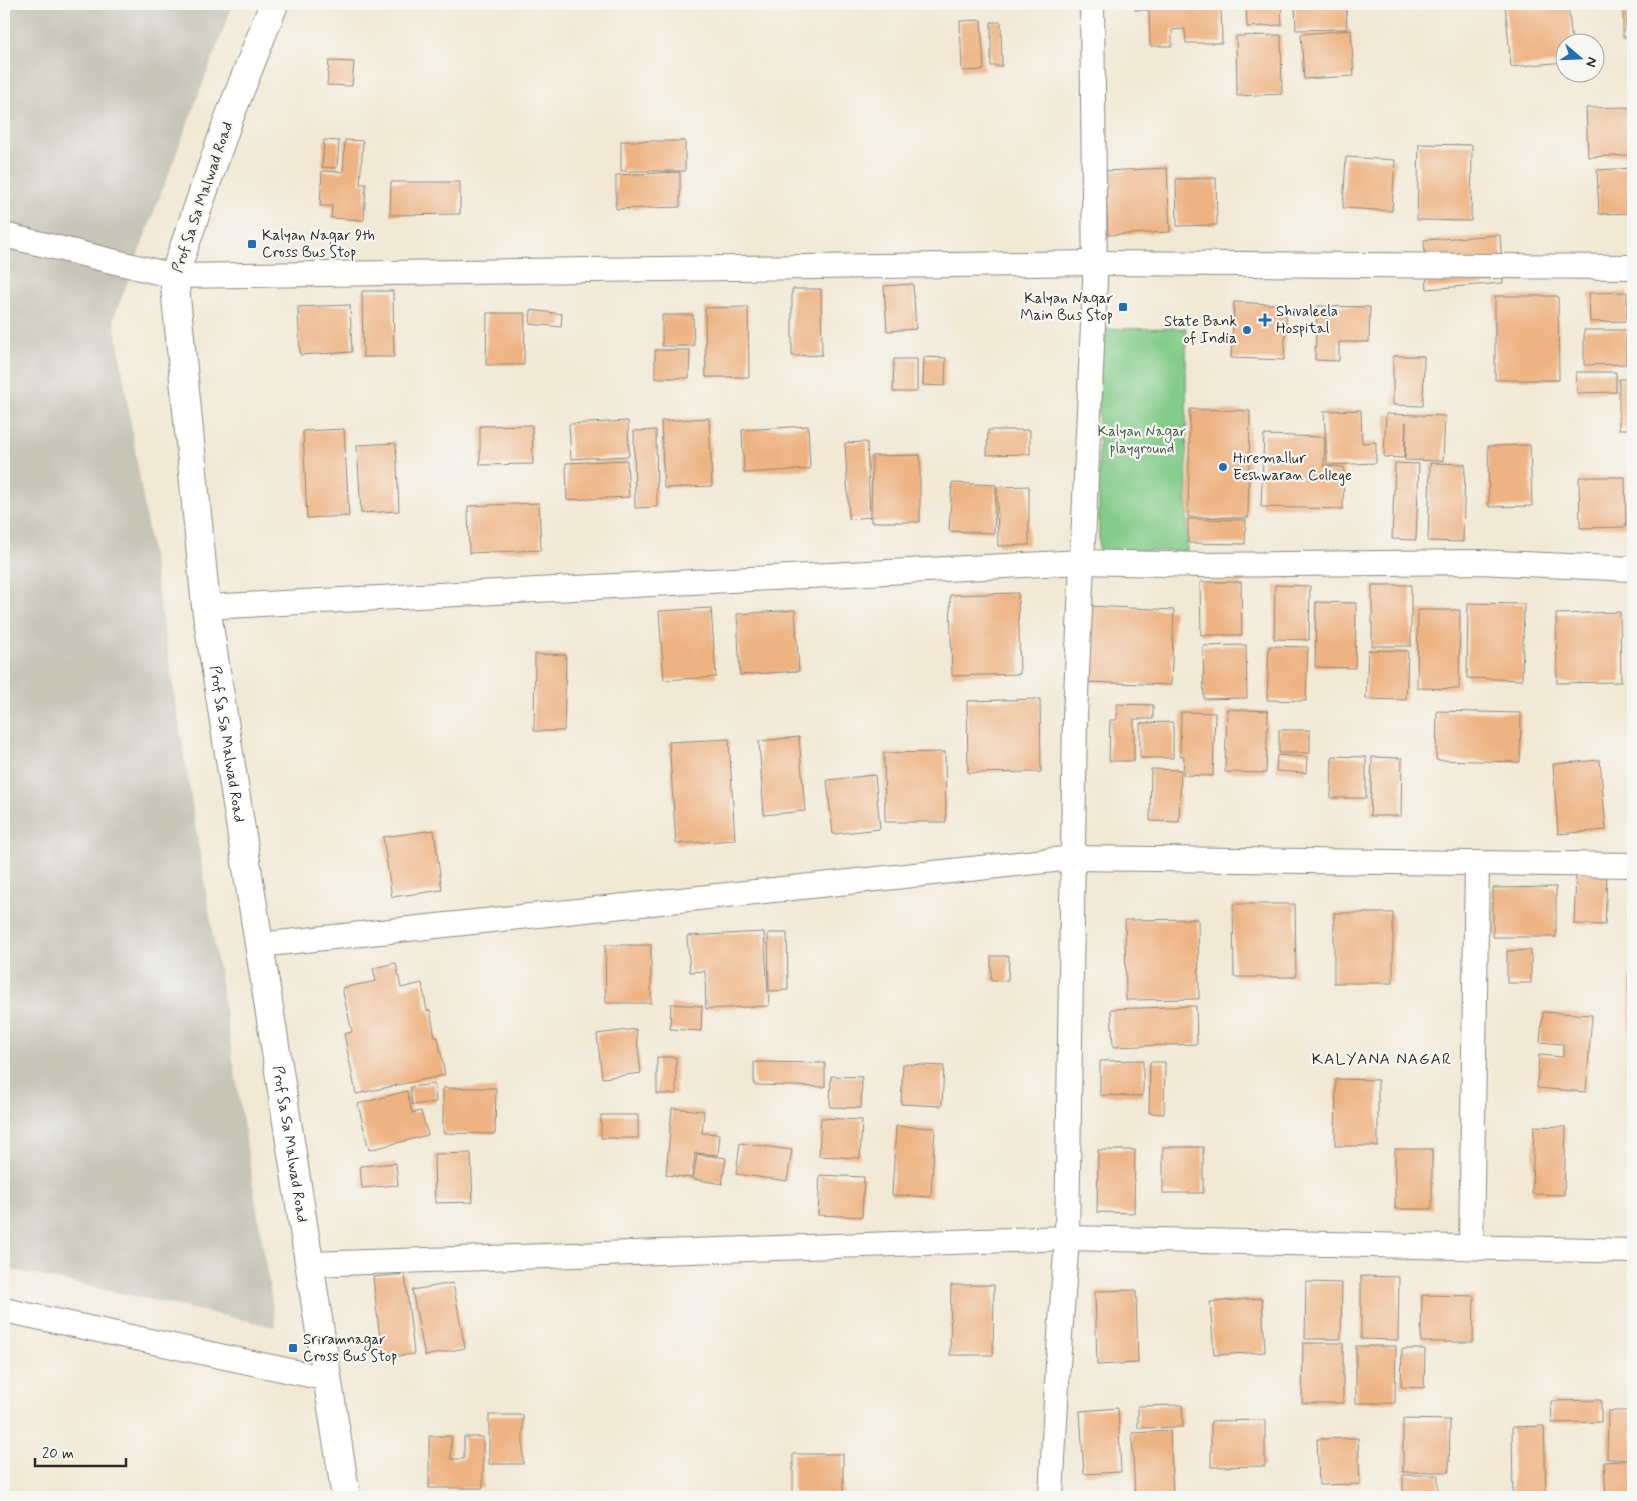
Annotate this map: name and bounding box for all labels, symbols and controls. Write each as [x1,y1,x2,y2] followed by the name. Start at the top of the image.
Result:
[1554,32,1604,82] north arrow
[1581,55,1601,69] text: N
[168,119,238,275] street label: Prof Sa Sa Malwad Road
[262,226,375,263] place label: Kalyan Nagar 9th Cross Bus Stop
[246,238,258,250] marker: Kalyan Nagar 9th Cross Bus Stop
[1020,289,1113,326] place label: Kalyan Nagar Main Bus Stop
[1117,301,1129,313] marker: Kalyan Nagar Main Bus Stop
[1276,302,1338,339] place label: Shivaleela Hospital
[1164,312,1237,349] place label: State Bank of India
[1258,313,1272,327] marker: Shivaleela Hospital
[1241,324,1253,336] marker: State Bank of India
[1098,422,1186,459] park label: Kalyan Nagar playground
[1233,449,1352,486] place label: Hiremallur Eeshwaran College
[1217,461,1229,473] marker: Hiremallur Eeshwaran College
[204,664,249,824] street label: Prof Sa Sa Malwad Road
[1312,1049,1452,1070] district label: KALYANA NAGAR
[267,1064,312,1224] street label: Prof Sa Sa Malwad Road
[303,1330,397,1367] place label: Sriramnagar Cross Bus Stop
[287,1342,299,1354] marker: Sriramnagar Cross Bus Stop
[35,1436,126,1468] scale bar
[42,1444,74,1464] text: 20 m

